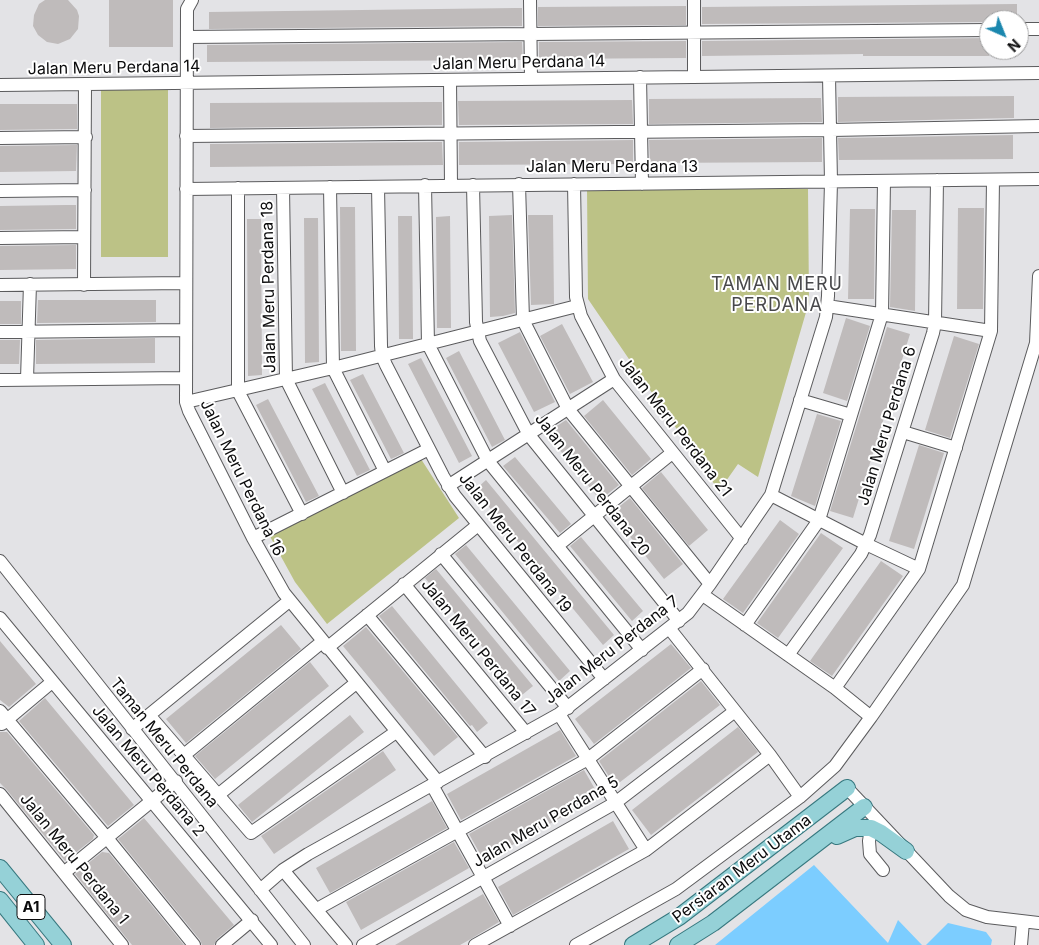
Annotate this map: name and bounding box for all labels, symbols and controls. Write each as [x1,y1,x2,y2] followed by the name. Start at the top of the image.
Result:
[979,10,1029,60] north arrow
[1004,36,1024,55] text: N
[433,52,605,74] street label: Jalan Meru Perdana 14
[28,57,200,79] street label: Jalan Meru Perdana 14
[526,157,698,177] street label: Jalan Meru Perdana 13
[258,201,280,373] street label: Jalan Meru Perdana 18
[710,274,844,316] district label: TAMAN MERU PERDANA
[854,344,920,508] street label: Jalan Meru Perdana 6
[615,353,735,501] street label: Jalan Meru Perdana 21
[196,396,288,560] street label: Jalan Meru Perdana 16
[530,410,654,560] street label: Jalan Meru Perdana 20
[454,469,576,617] street label: Jalan Meru Perdana 19
[417,575,539,721] street label: Jalan Meru Perdana 17
[541,592,683,708] street label: Jalan Meru Perdana 7
[106,674,222,812] street label: Taman Meru Perdana
[87,701,209,841] street label: Jalan Meru Perdana 2
[470,772,622,872] street label: Jalan Meru Perdana 5
[16,790,132,928] street label: Jalan Meru Perdana 1
[669,811,815,927] street label: Persiaran Meru Utama
[17,894,45,920] road number: A1

